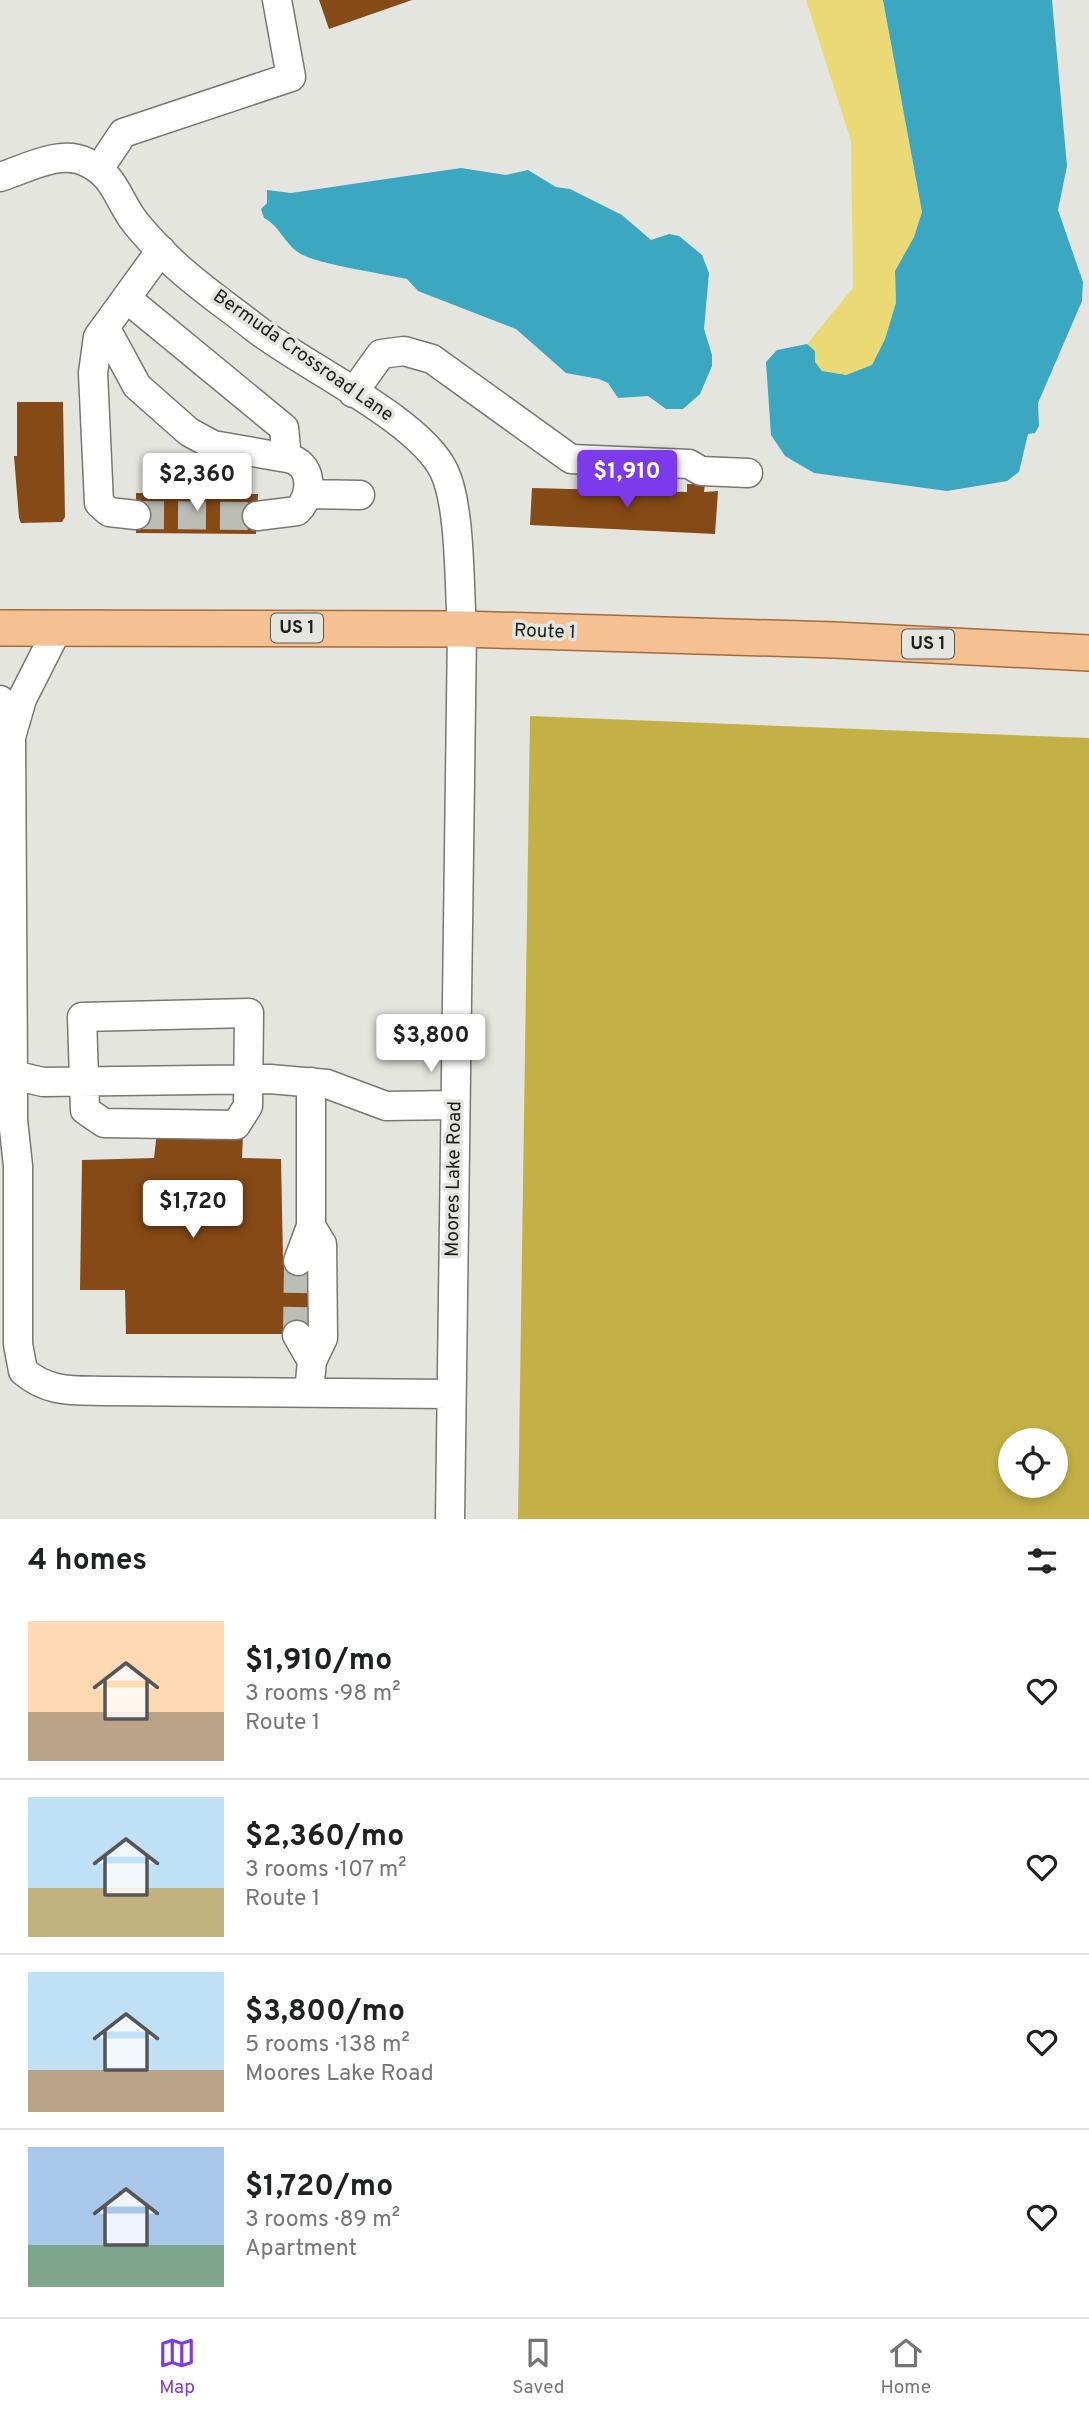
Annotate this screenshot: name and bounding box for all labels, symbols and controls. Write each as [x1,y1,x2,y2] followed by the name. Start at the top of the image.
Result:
[208,285,398,427] street label: Bermuda Crossroad Lane
[570,450,684,510] pin: $1,910
[140,454,254,513] pin: $2,360
[593,458,661,487] text: $1,910
[159,461,235,490] text: $2,360
[271,614,323,642] road number: US 1
[513,619,577,645] street label: Route 1
[902,630,954,658] road number: US 1
[374,1014,488,1074] pin: $3,800
[392,1022,470,1051] text: $3,800
[441,1101,467,1257] street label: Moores Lake Road
[136,1180,250,1240] pin: $1,720
[159,1188,227,1217] text: $1,720
[998,1428,1068,1498] map controls
[998,1428,1068,1498] button: locate
[1023,1542,1061,1580] icon: filters
[28,1543,147,1580] text: 4 homes
[245,1643,392,1680] text: $1,910/mo
[84,1649,168,1733] icon: home
[1023,1672,1061,1710] icon: heart
[245,1680,401,1709] text: 3 rooms · 98 m²
[245,1709,320,1738] text: Route 1
[245,1819,404,1856] text: $2,360/mo
[84,1825,168,1909] icon: home
[1023,1848,1061,1886] icon: heart
[245,1856,407,1885] text: 3 rooms · 107 m²
[245,1885,320,1914] text: Route 1
[245,1994,405,2031] text: $3,800/mo
[84,2000,168,2084] icon: home
[1023,2023,1061,2061] icon: heart
[245,2031,410,2060] text: 5 rooms · 138 m²
[245,2060,434,2089] text: Moores Lake Road
[245,2169,393,2206] text: $1,720/mo
[84,2175,168,2259] icon: home
[1023,2198,1061,2236] icon: heart
[245,2206,400,2235] text: 3 rooms · 89 m²
[245,2235,357,2264] text: Apartment
[158,2334,196,2400] tab: Map
[512,2334,564,2400] tab: Saved
[880,2334,931,2400] tab: Home

